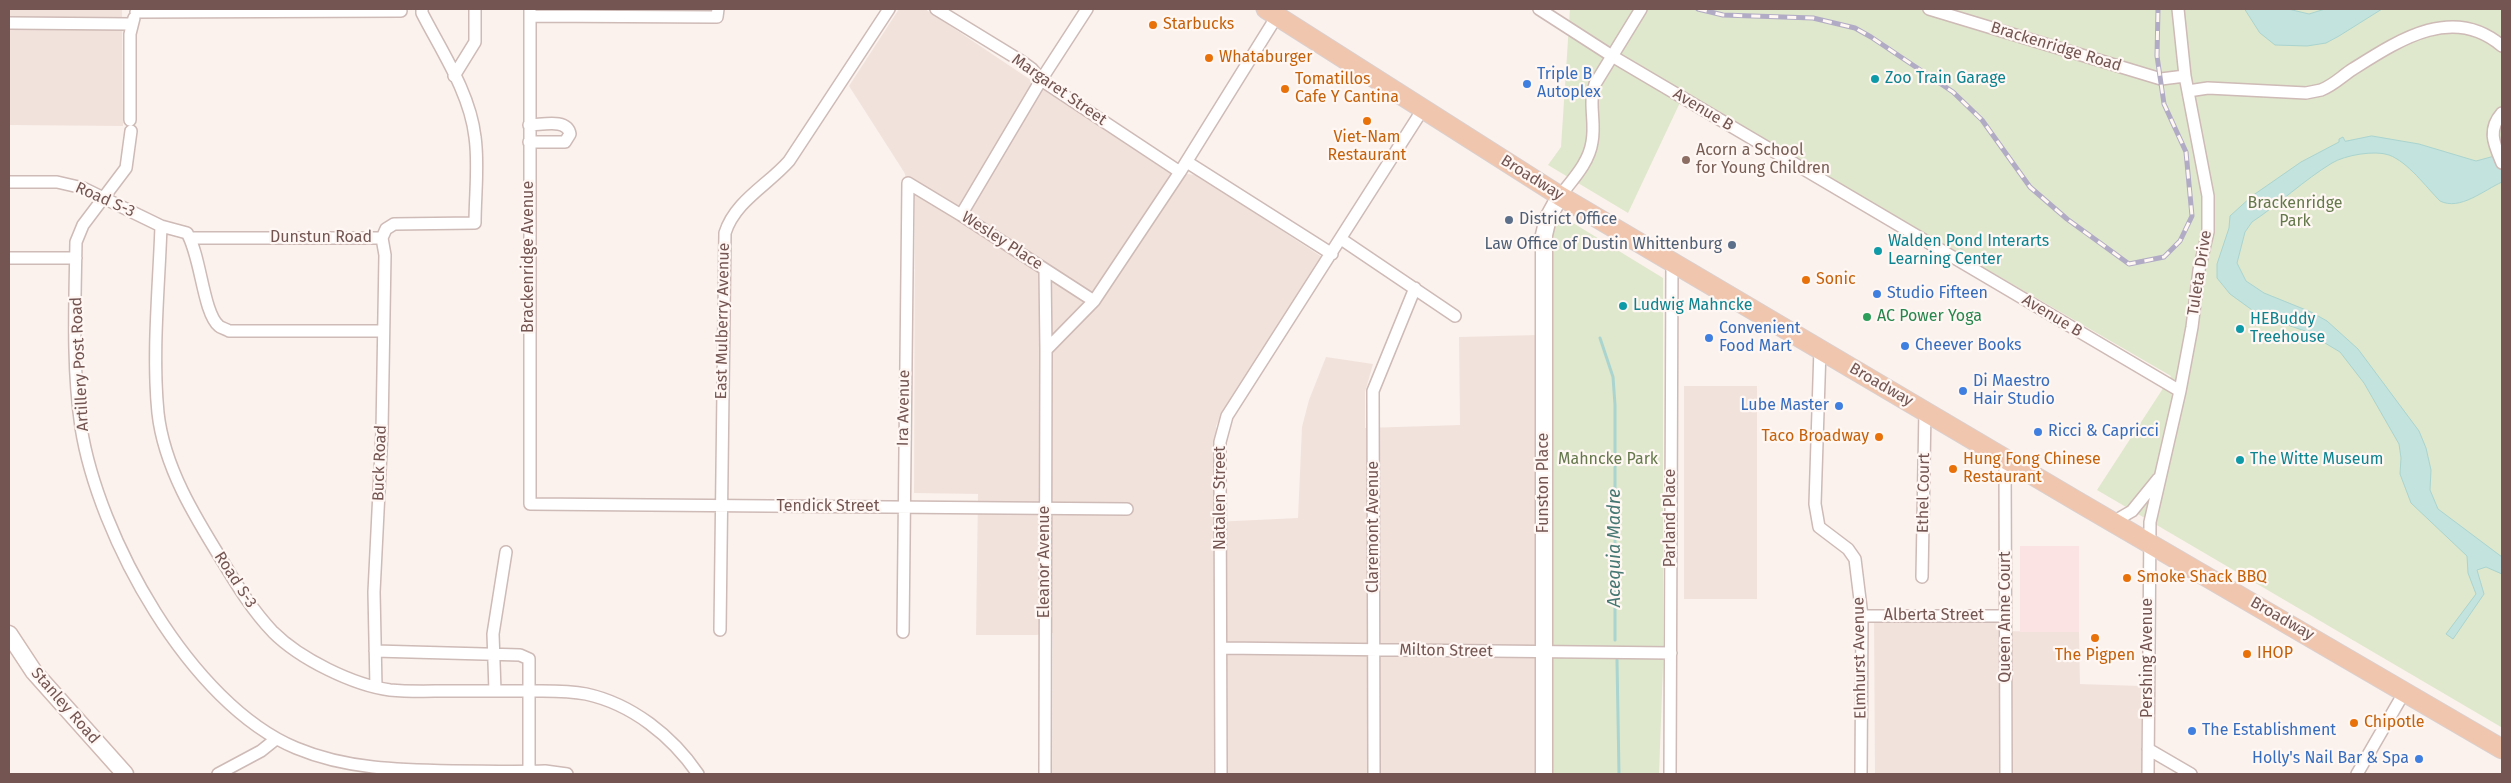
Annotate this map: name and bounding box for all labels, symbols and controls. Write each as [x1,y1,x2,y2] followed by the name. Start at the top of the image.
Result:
[1163,15,1234,35] place label: Starbucks
[1988,18,2124,76] street label: Brackenridge Road
[1147,19,1159,31] marker: Starbucks
[1219,48,1312,68] place label: Whataburger
[1008,50,1110,130] street label: Margaret Street
[1203,52,1215,64] marker: Whataburger
[1537,65,1601,103] place label: Triple B Autoplex
[1885,69,2006,89] place label: Zoo Train Garage
[1295,70,1399,108] place label: Tomatillos Cafe Y Cantina
[1869,73,1881,85] marker: Zoo Train Garage
[1521,78,1533,90] marker: Triple B Autoplex
[1279,83,1291,95] marker: Tomatillos Cafe Y Cantina
[1669,84,1737,136] street label: Avenue B
[1361,115,1373,127] marker: Viet-Nam Restaurant
[1328,128,1406,166] place label: Viet-Nam Restaurant
[1696,141,1830,179] place label: Acorn a School for Young Children
[1497,151,1567,205] street label: Broadway
[1680,154,1692,166] marker: Acorn a School for Young Children
[72,178,138,222] street label: Road S-3
[519,181,539,333] street label: Brackenridge Avenue
[2248,194,2342,232] park label: Brackenridge Park
[958,208,1046,274] street label: Wesley Place
[1519,210,1617,230] place label: District Office
[1503,214,1515,226] marker: District Office
[270,228,372,248] street label: Dunstun Road
[2184,229,2216,317] street label: Tuleta Drive
[1888,232,2049,270] place label: Walden Pond Interarts Learning Center
[1484,235,1722,255] place label: Law Office of Dustin Whittenburg
[1726,239,1738,251] marker: Law Office of Dustin Whittenburg
[712,243,734,399] street label: East Mulberry Avenue
[1872,245,1884,257] marker: Walden Pond Interarts Learning Center
[1816,270,1856,290] place label: Sonic
[1800,274,1812,286] marker: Sonic
[1887,284,1988,304] place label: Studio Fifteen
[1871,288,1883,300] marker: Studio Fifteen
[2018,290,2086,342] street label: Avenue B
[67,296,93,432] street label: Artillery Post Road
[1633,296,1752,316] place label: Ludwig Mahncke
[1617,300,1629,312] marker: Ludwig Mahncke
[1877,307,1982,327] place label: AC Power Yoga
[2250,310,2325,348] place label: HEBuddy Treehouse
[1861,311,1873,323] marker: AC Power Yoga
[1719,319,1801,357] place label: Convenient Food Mart
[2234,323,2246,335] marker: HEBuddy Treehouse
[1703,332,1715,344] marker: Convenient Food Mart
[1915,336,2021,356] place label: Cheever Books
[1899,340,1911,352] marker: Cheever Books
[1846,359,1916,411] street label: Broadway
[894,370,914,446] street label: Ira Avenue
[1973,372,2055,410] place label: Di Maestro Hair Studio
[1957,385,1969,397] marker: Di Maestro Hair Studio
[1741,396,1829,416] place label: Lube Master
[1833,400,1845,412] marker: Lube Master
[2048,422,2159,442] place label: Ricci & Capricci
[369,425,391,501] street label: Buck Road
[2032,426,2044,438] marker: Ricci & Capricci
[1761,427,1869,447] place label: Taco Broadway
[1873,431,1885,443] marker: Taco Broadway
[1534,433,1554,533] street label: Funston Place
[1211,446,1231,550] street label: Natalen Street
[1558,450,1658,470] park label: Mahncke Park
[1963,450,2101,488] place label: Hung Fong Chinese Restaurant
[2250,450,2384,470] place label: The Witte Museum
[1914,453,1934,533] street label: Ethel Court
[2234,454,2246,466] marker: The Witte Museum
[1364,461,1384,593] street label: Claremont Avenue
[1947,463,1959,475] marker: Hung Fong Chinese Restaurant
[1661,469,1681,567] street label: Parland Place
[1604,489,1626,607] water label: Acequia Madre
[776,497,880,517] street label: Tendick Street
[1035,506,1055,618] street label: Eleanor Avenue
[210,548,260,612] street label: Road S-3
[1996,551,2016,683] street label: Queen Anne Court
[2137,568,2267,588] place label: Smoke Shack BBQ
[2121,572,2133,584] marker: Smoke Shack BBQ
[2247,593,2317,645] street label: Broadway
[1849,597,1871,719] street label: Elmhurst Avenue
[2138,598,2158,718] street label: Pershing Avenue
[1884,606,1984,626] street label: Alberta Street
[2089,632,2101,644] marker: The Pigpen
[1399,641,1493,661] street label: Milton Street
[2257,644,2293,664] place label: IHOP
[2055,646,2135,666] place label: The Pigpen
[2241,648,2253,660] marker: IHOP
[27,664,103,748] street label: Stanley Road
[2364,713,2424,733] place label: Chipotle
[2348,717,2360,729] marker: Chipotle
[2202,721,2336,741] place label: The Establishment
[2186,725,2198,737] marker: The Establishment
[2252,749,2409,769] place label: Holly's Nail Bar & Spa
[2413,753,2425,765] marker: Holly's Nail Bar & Spa

